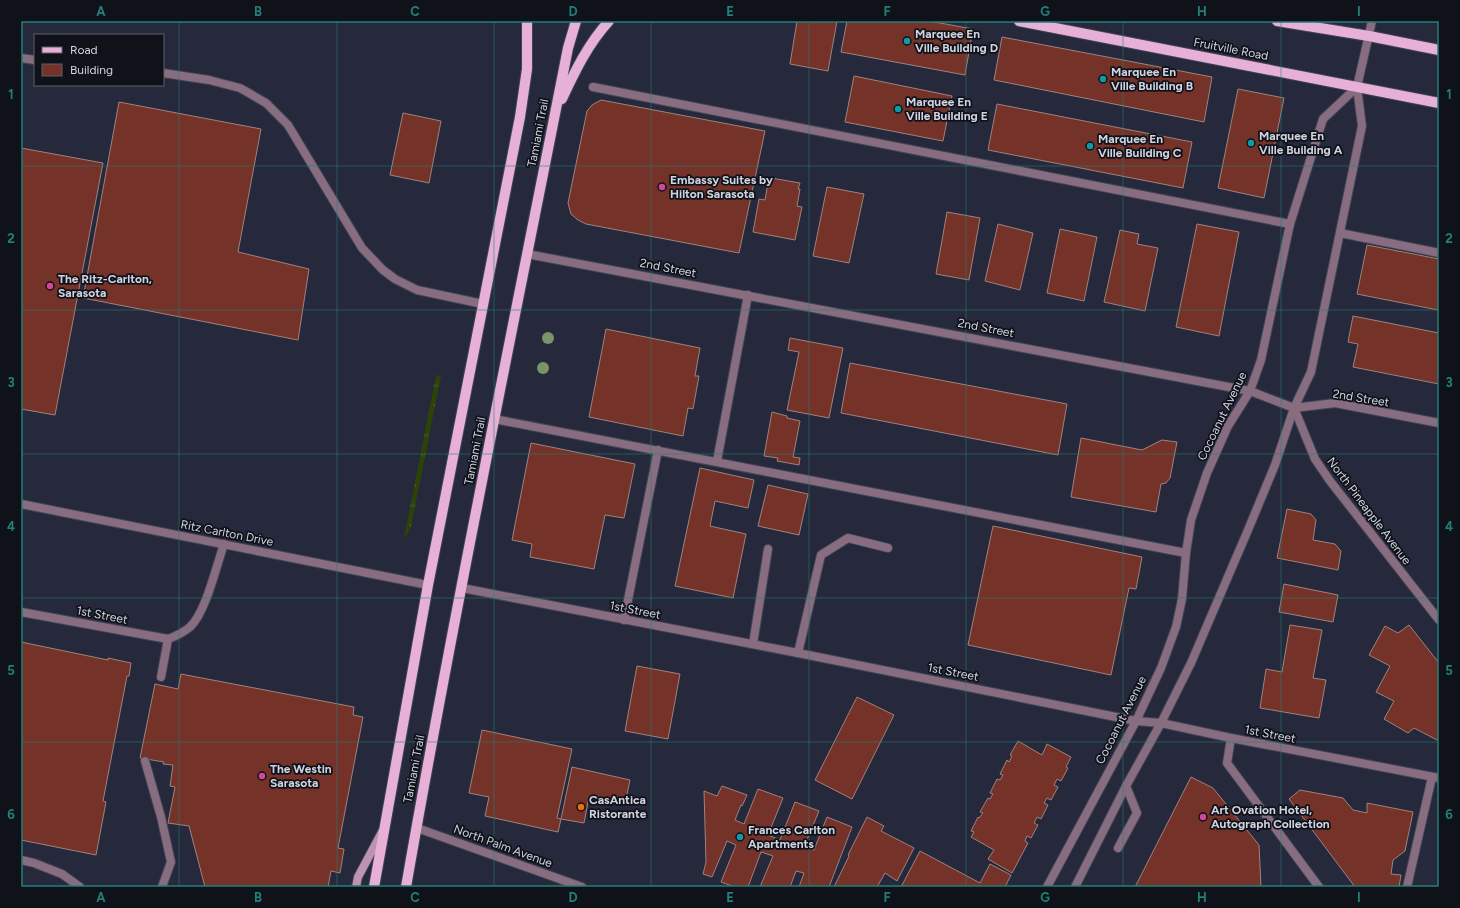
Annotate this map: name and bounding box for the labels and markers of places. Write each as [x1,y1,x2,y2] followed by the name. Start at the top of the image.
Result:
[915,27,998,55] place label: Marquee En Ville Building D
[902,36,912,46] marker: Marquee En Ville Building D
[1111,65,1193,93] place label: Marquee En Ville Building B
[1098,74,1108,84] marker: Marquee En Ville Building B
[906,95,988,123] place label: Marquee En Ville Building E
[893,104,903,114] marker: Marquee En Ville Building E
[1259,129,1343,157] place label: Marquee En Ville Building A
[1098,132,1182,160] place label: Marquee En Ville Building C
[1246,138,1256,148] marker: Marquee En Ville Building A
[1085,141,1095,151] marker: Marquee En Ville Building C
[670,173,773,201] place label: Embassy Suites by Hilton Sarasota
[657,182,667,192] marker: Embassy Suites by Hilton Sarasota
[58,272,152,300] place label: The Ritz-Carlton, Sarasota
[45,281,55,291] marker: The Ritz-Carlton, Sarasota
[270,762,332,790] place label: The Westin Sarasota
[257,771,267,781] marker: The Westin Sarasota
[589,793,647,821] place label: CasAntica Ristorante
[576,802,586,812] marker: CasAntica Ristorante
[1211,803,1330,831] place label: Art Ovation Hotel, Autograph Collection
[1198,812,1208,822] marker: Art Ovation Hotel, Autograph Collection
[748,823,835,851] place label: Frances Carlton Apartments
[735,832,745,842] marker: Frances Carlton Apartments

